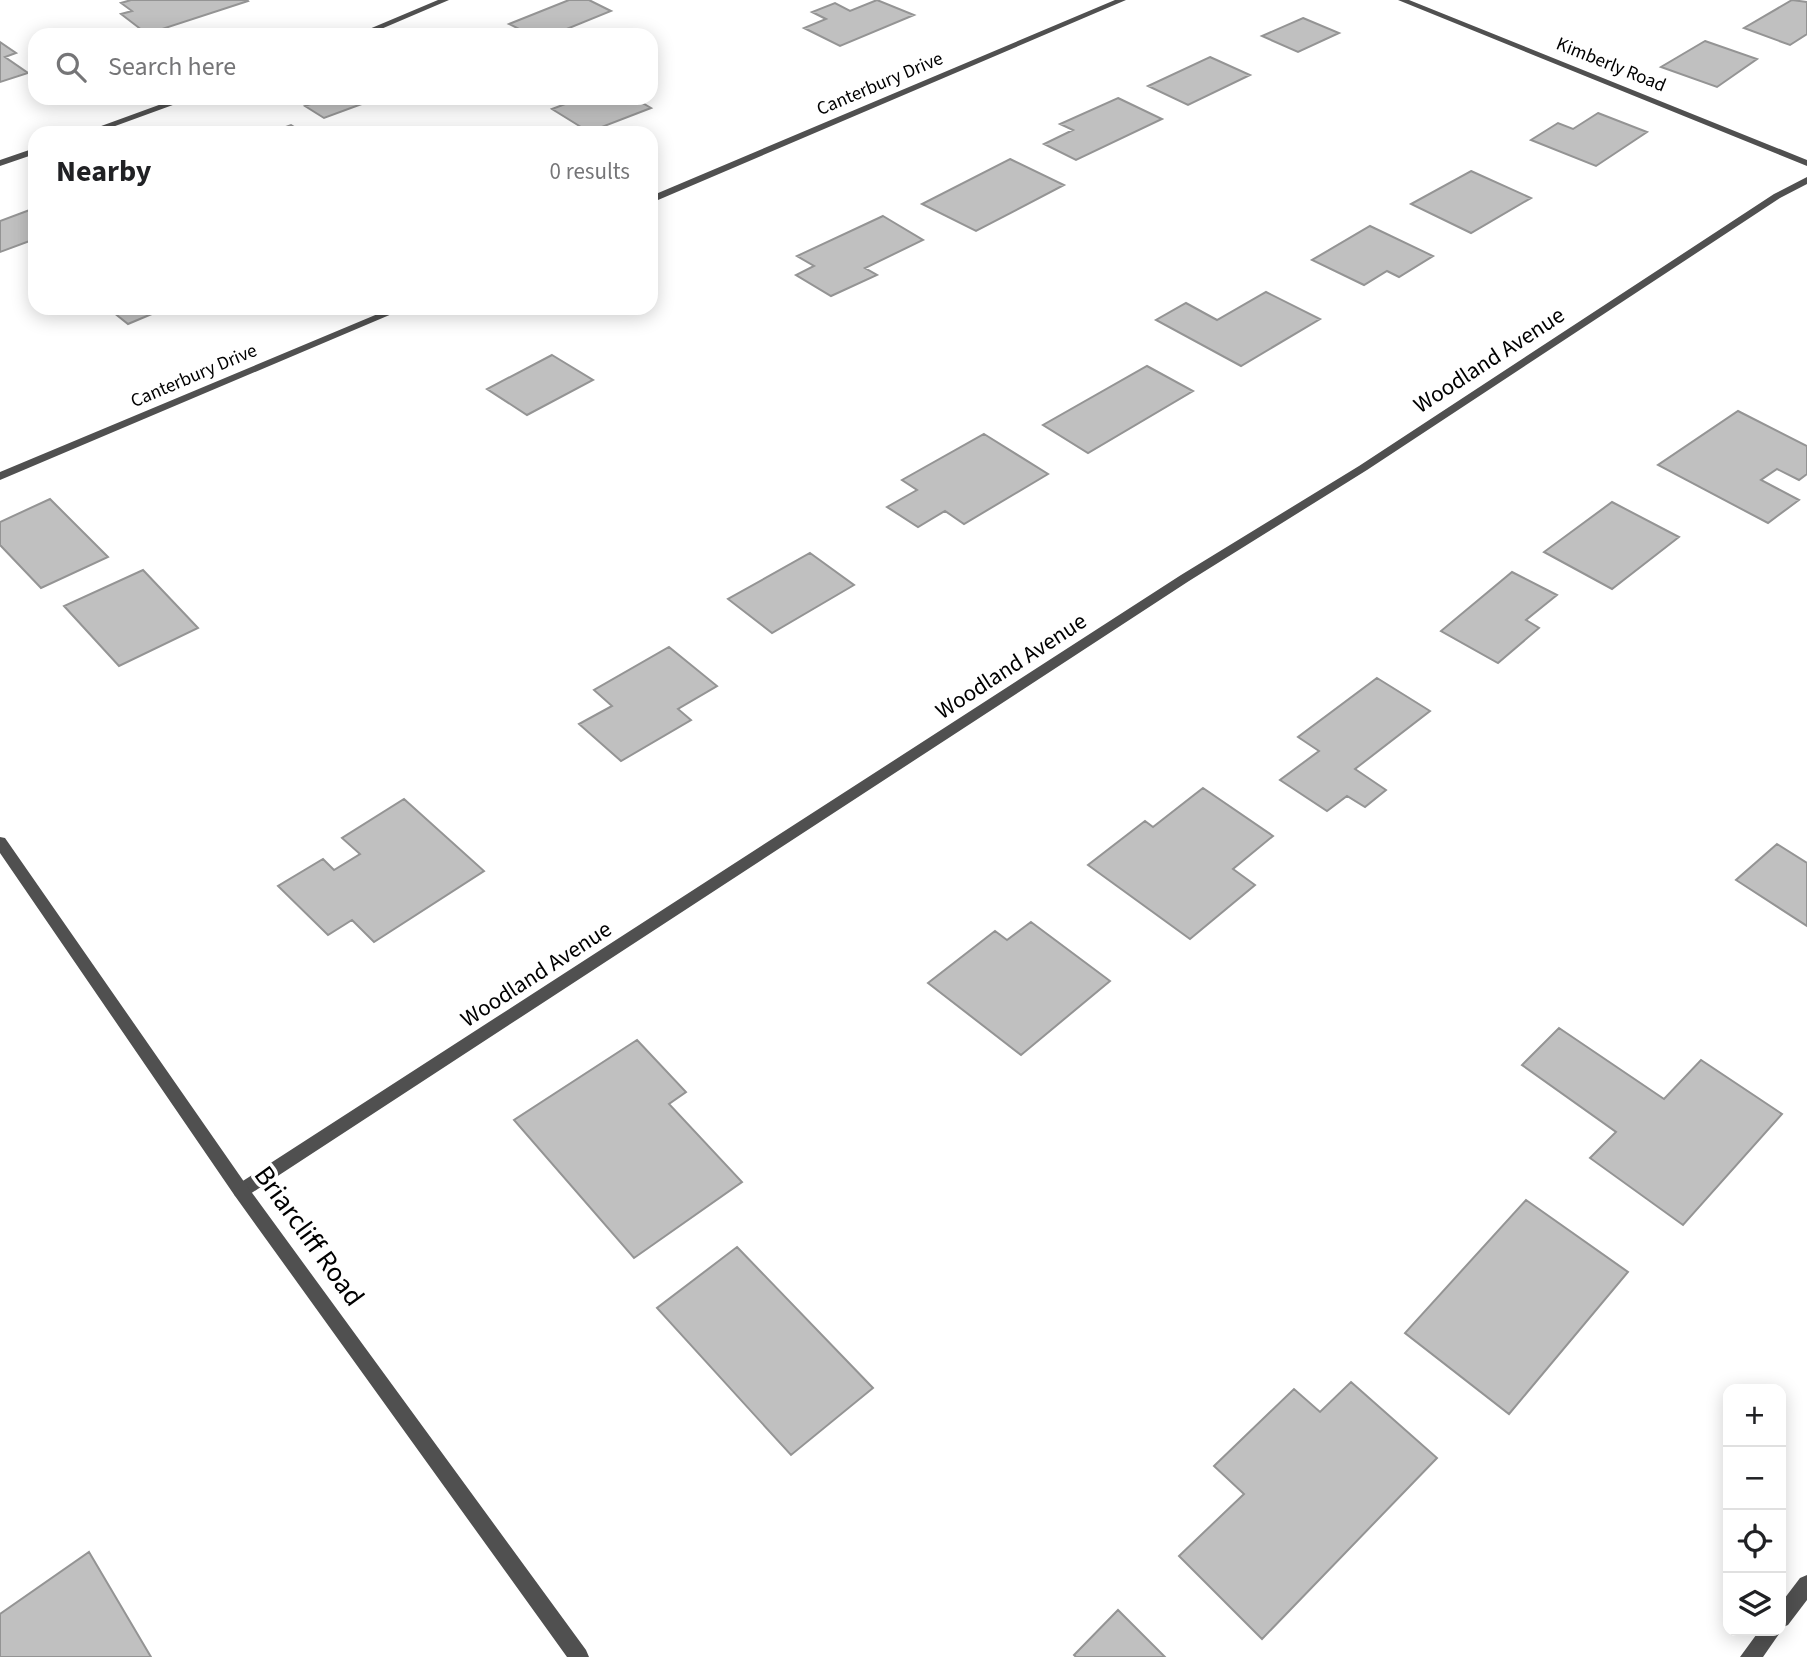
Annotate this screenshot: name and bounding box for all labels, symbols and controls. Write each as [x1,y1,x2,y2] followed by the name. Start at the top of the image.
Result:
[28,28,658,105] search box
[1552,31,1670,99] street label: Kimberly Road
[813,45,947,123] street label: Canterbury Drive
[52,48,90,86] icon: search
[108,48,236,85] text: Search here
[56,150,151,193] text: Nearby
[550,155,630,188] text: 0 results
[1407,299,1571,421] street label: Woodland Avenue
[127,337,261,415] street label: Canterbury Drive
[929,605,1093,727] street label: Woodland Avenue
[454,913,618,1035] street label: Woodland Avenue
[244,1157,374,1315] street label: Briarcliff Road
[1723,1384,1786,1636] map controls
[1723,1384,1786,1447] button: +
[1723,1447,1786,1510] button: −
[1723,1510,1786,1573] button: locate
[1723,1573,1786,1636] button: layers

